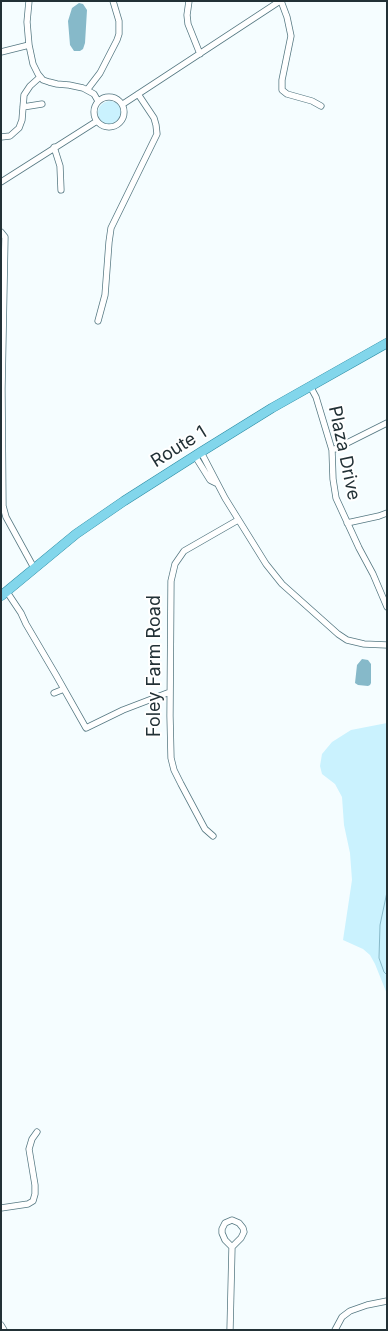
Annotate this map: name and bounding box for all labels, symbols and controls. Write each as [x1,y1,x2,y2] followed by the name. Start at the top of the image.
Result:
[323,404,365,502] street label: Plaza Drive
[147,422,211,472] street label: Route 1
[144,595,166,737] street label: Foley Farm Road

